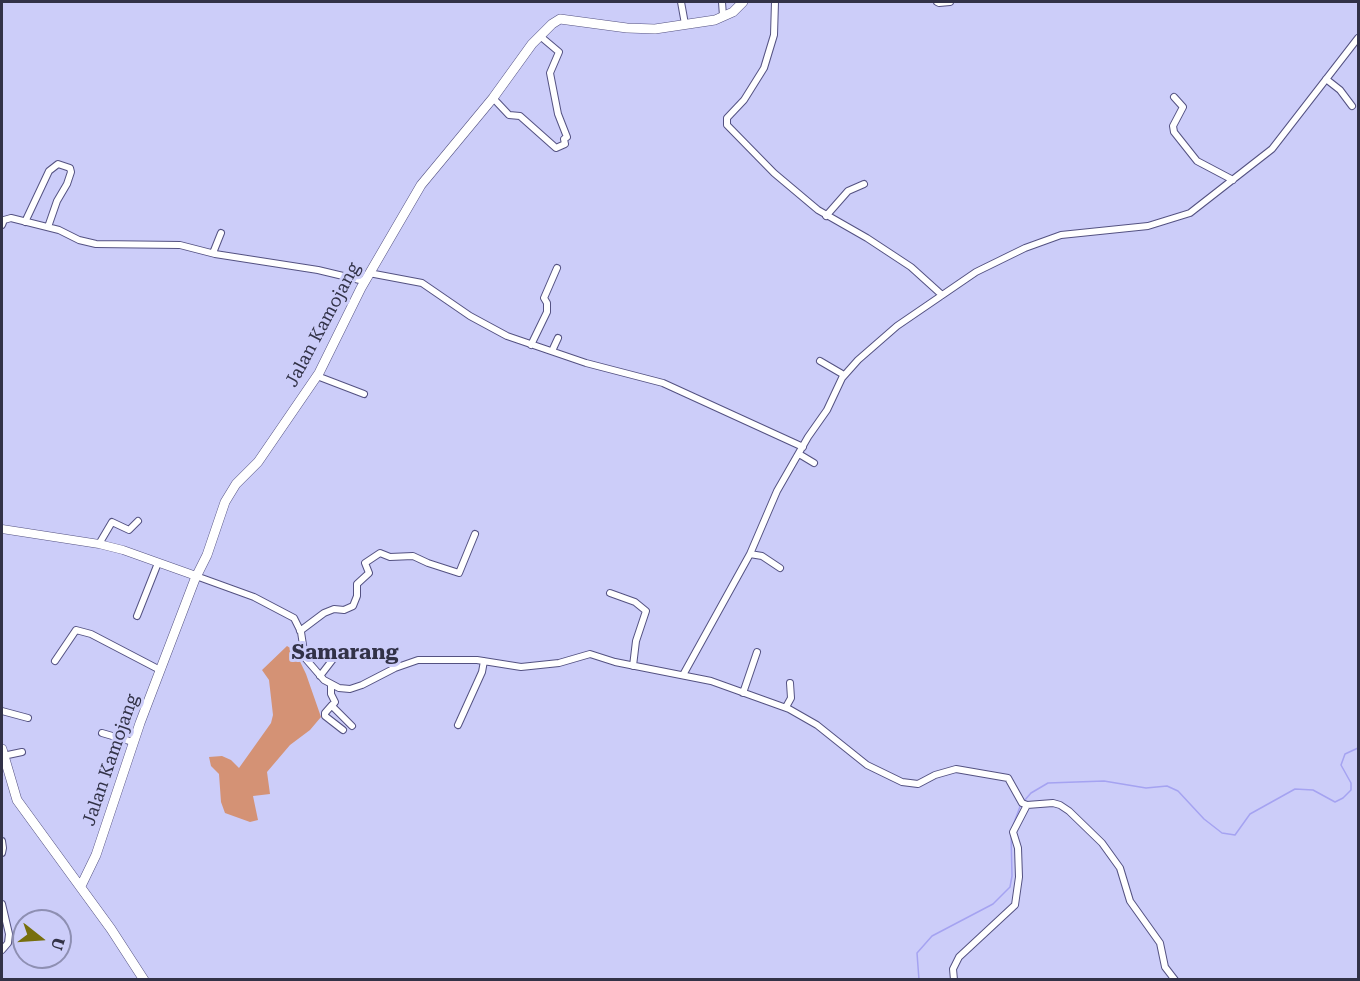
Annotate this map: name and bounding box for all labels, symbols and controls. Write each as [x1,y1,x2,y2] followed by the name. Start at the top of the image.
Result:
[281,259,365,391] street label: Jalan Kamojang
[292,640,398,666] district label: Samarang
[78,691,144,829] street label: Jalan Kamojang
[12,909,72,969] north arrow
[47,935,69,952] text: U

